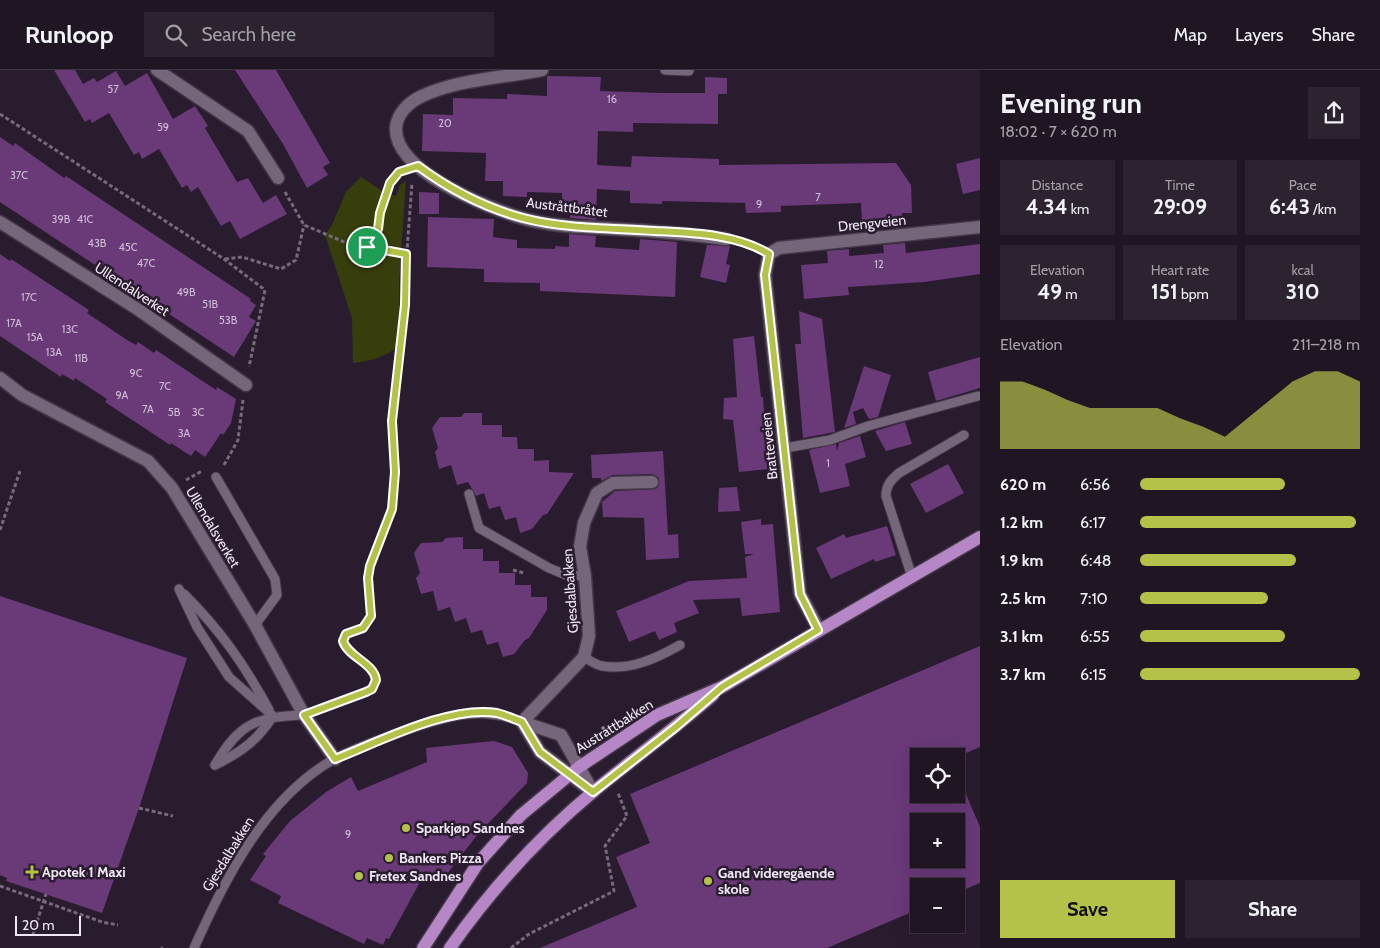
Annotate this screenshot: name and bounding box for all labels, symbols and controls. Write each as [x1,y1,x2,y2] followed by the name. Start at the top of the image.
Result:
[144,12,494,57] search box
[25,20,114,49] text: Runloop
[162,21,190,49] icon: search
[202,23,296,46] text: Search here
[1174,24,1207,46] text: Map
[1235,24,1284,46] text: Layers
[1312,24,1355,46] text: Share
[107,82,119,96] house number: 57
[1000,86,1142,120] text: Evening run
[1308,87,1360,139] button: share
[607,92,617,106] house number: 16
[438,116,452,130] house number: 20
[157,120,169,134] house number: 59
[1000,122,1117,141] text: 18:02 · 7 × 620 m
[10,168,28,182] house number: 37C
[1032,176,1083,194] text: Distance
[1165,176,1195,194] text: Time
[1289,176,1317,194] text: Pace
[815,190,821,204] house number: 7
[525,193,609,221] street label: Austråttbråtet
[1025,194,1068,219] text: 4.34
[1153,194,1207,219] text: 29:09
[1269,194,1310,219] text: 6:43
[756,197,762,211] house number: 9
[1068,200,1089,218] text: km
[1310,200,1336,218] text: /km
[837,210,907,236] street label: Drengveien
[52,212,71,226] house number: 39B
[77,212,94,226] house number: 41C
[346,226,388,268] pin
[353,233,381,261] icon: arrive
[88,236,107,250] house number: 43B
[118,240,138,254] house number: 45C
[137,256,155,270] house number: 47C
[874,257,884,271] house number: 12
[91,258,173,320] street label: Ullendalverket
[1030,261,1085,279] text: Elevation
[1151,261,1209,279] text: Heart rate
[1291,261,1314,279] text: kcal
[1037,279,1062,304] text: 49
[1151,279,1178,304] text: 151
[1286,279,1320,304] text: 310
[176,285,196,299] house number: 49B
[1062,285,1077,303] text: m
[1178,285,1209,303] text: bpm
[21,290,37,304] house number: 17C
[202,297,218,311] house number: 51B
[219,313,238,327] house number: 53B
[6,316,22,330] house number: 17A
[62,322,78,336] house number: 13C
[27,330,43,344] house number: 15A
[1000,335,1063,354] text: Elevation
[1292,335,1360,354] text: 211–218 m
[46,345,62,359] house number: 13A
[74,351,88,365] house number: 11B
[129,366,143,380] house number: 9C
[159,379,171,393] house number: 7C
[116,388,129,402] house number: 9A
[142,402,154,416] house number: 7A
[168,405,181,419] house number: 5B
[192,405,205,419] house number: 3C
[757,411,781,481] street label: Bratteveien
[178,426,191,440] house number: 3A
[826,456,830,470] house number: 1
[1000,475,1046,494] text: 620 m
[1080,475,1110,494] text: 6:56
[182,483,244,571] street label: Ullendalsverket
[1000,513,1043,532] text: 1.2 km
[1080,513,1106,532] text: 6:17
[558,548,582,634] street label: Gjesdalbakken
[1000,551,1043,570] text: 1.9 km
[1080,551,1111,570] text: 6:48
[1000,589,1046,608] text: 2.5 km
[1080,589,1108,608] text: 7:10
[1000,627,1043,646] text: 3.1 km
[1080,627,1110,646] text: 6:55
[1000,665,1046,684] text: 3.7 km
[1080,665,1106,684] text: 6:15
[572,695,656,757] street label: Austråttbakken
[910,748,965,933] map controls
[910,748,965,803] button: locate
[198,813,258,895] street label: Gjesdalbakken
[910,813,965,868] button: +
[416,819,525,837] place label: Sparkjøp Sandnes
[400,822,412,834] marker: Sparkjøp Sandnes
[345,827,351,841] house number: 9
[399,849,482,867] place label: Bankers Pizza
[383,852,395,864] marker: Bankers Pizza
[42,863,126,881] place label: Apotek 1 Maxi
[718,864,834,898] place label: Gand videregående skole
[26,866,38,878] marker: Apotek 1 Maxi
[369,867,461,885] place label: Fretex Sandnes
[353,870,365,882] marker: Fretex Sandnes
[702,875,714,887] marker: Gand videregående skole
[910,878,965,933] button: −
[1000,880,1175,938] button: Save
[1185,880,1360,938] button: Share
[15,913,81,936] scale bar
[22,916,55,934] text: 20 m

